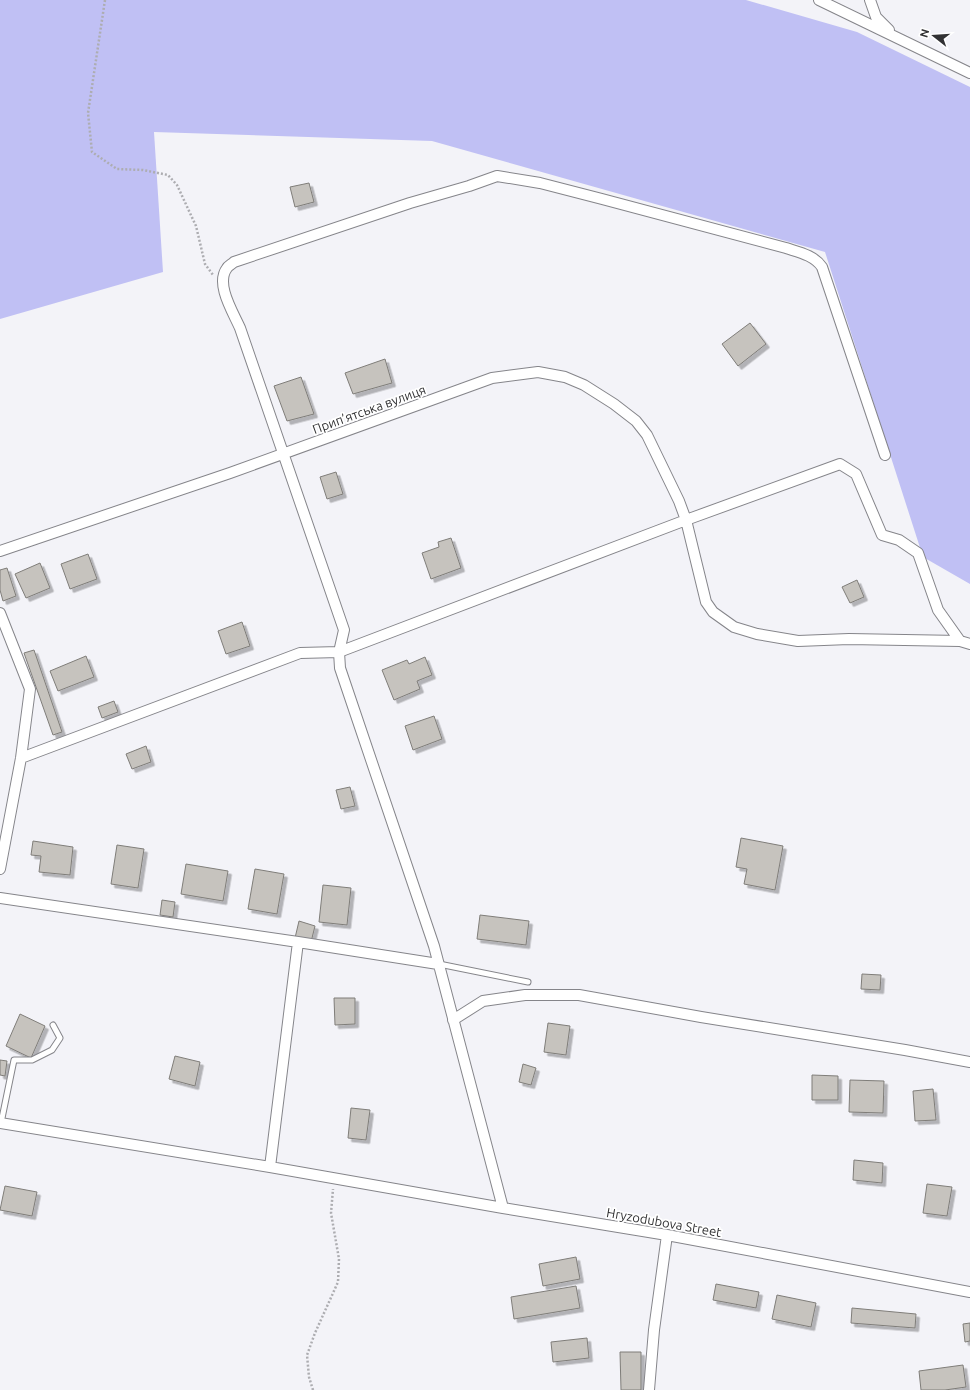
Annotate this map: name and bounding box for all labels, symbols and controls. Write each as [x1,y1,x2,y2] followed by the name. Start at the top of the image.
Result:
[914,16,954,56] north arrow
[917,27,931,39] text: N
[310,382,428,436] street label: Прип’ятська вулиця
[605,1205,723,1239] street label: Hryzodubova Street

